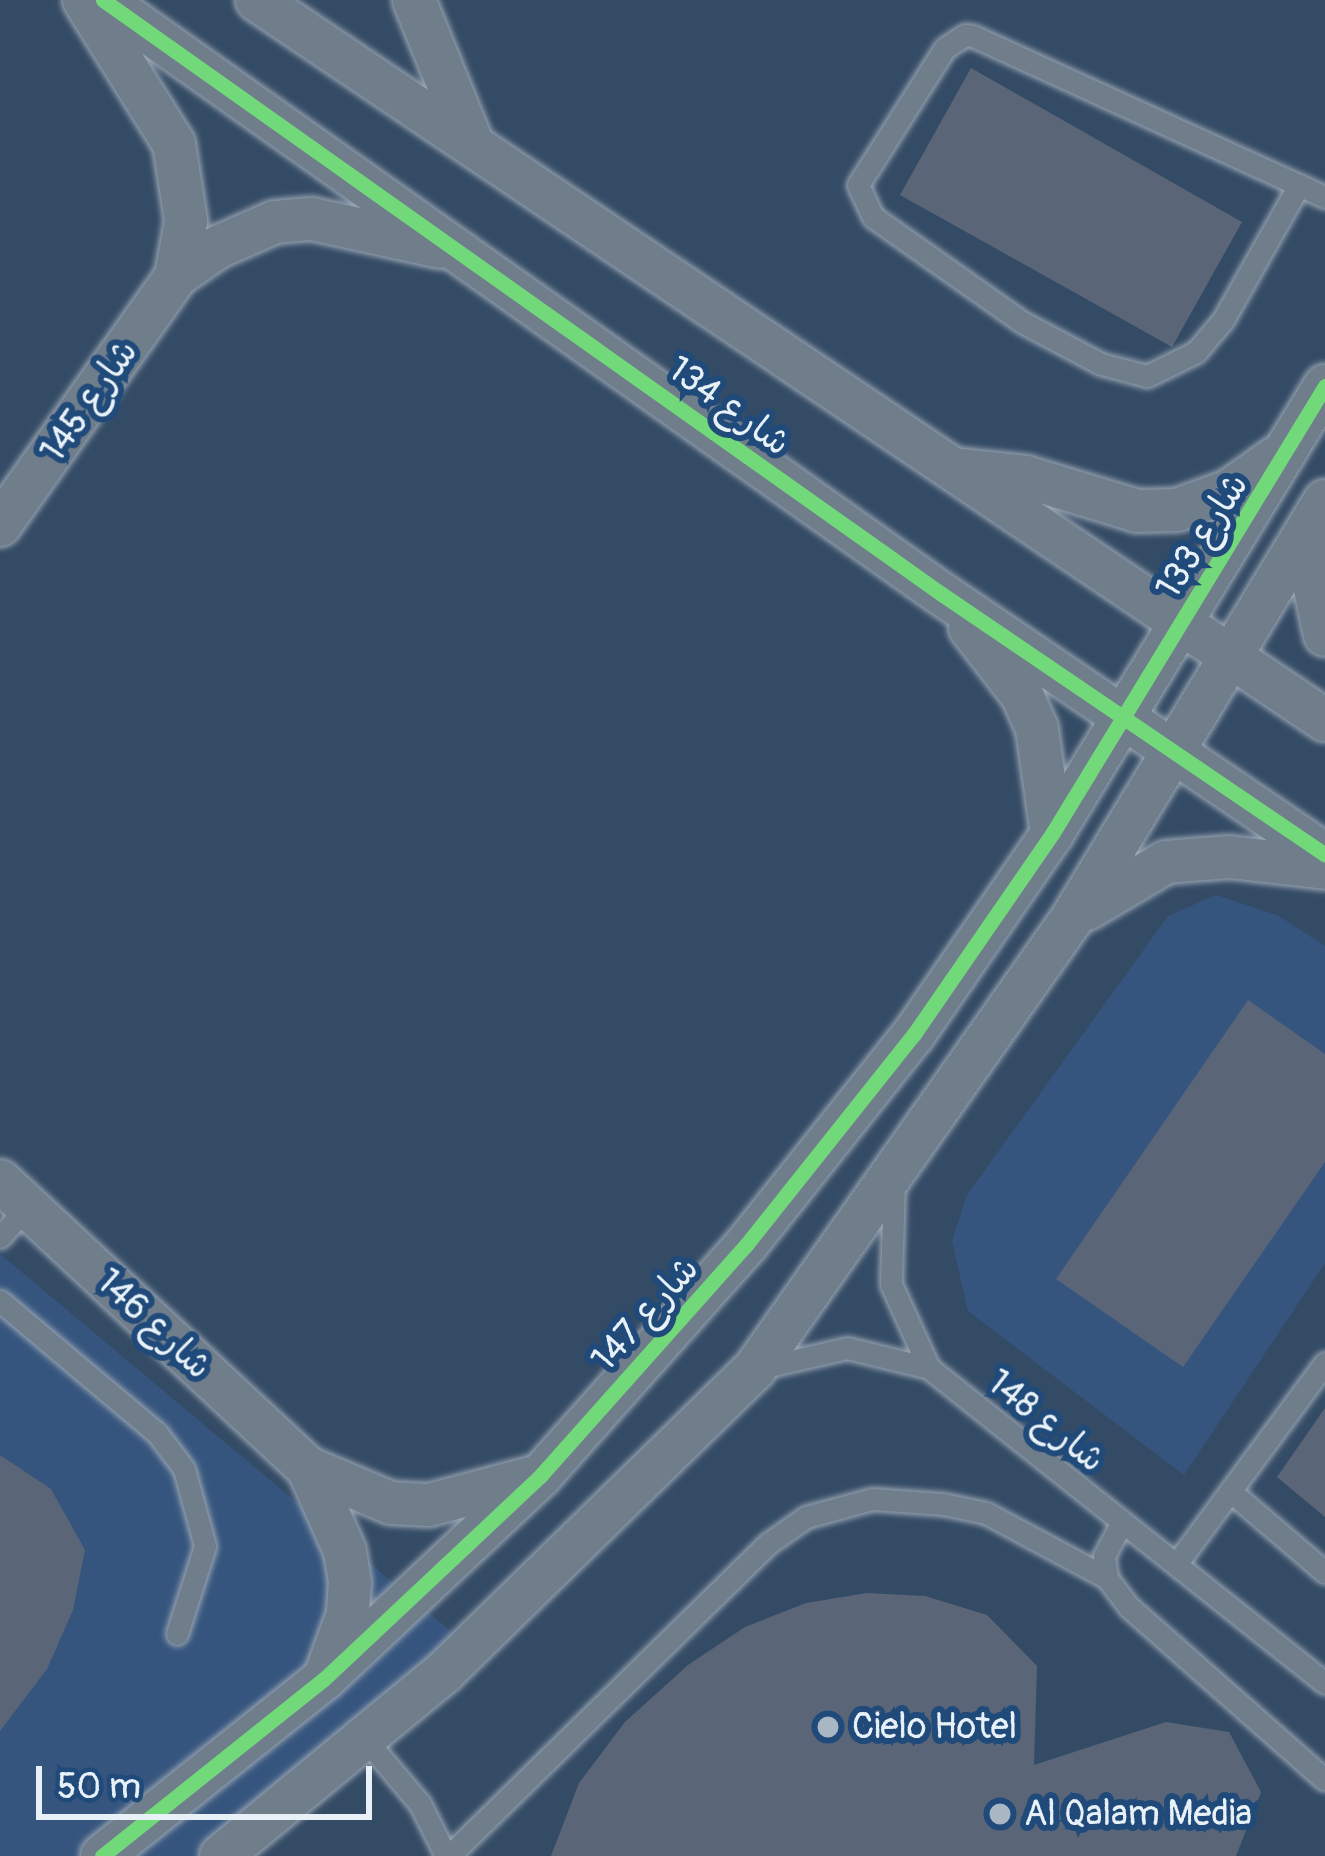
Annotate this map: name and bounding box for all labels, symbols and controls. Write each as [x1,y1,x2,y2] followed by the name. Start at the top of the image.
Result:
[31,331,147,471] street label: شارع 145
[659,347,799,465] street label: شارع 134
[1147,465,1257,607] street label: شارع 133
[582,1248,708,1380] street label: شارع 147
[87,1260,221,1388] street label: شارع 146
[978,1361,1114,1481] street label: شارع 148
[852,1705,1017,1749] place label: Cielo Hotel
[815,1714,841,1740] marker: Cielo Hotel
[42,1742,378,1816] scale bar
[57,1764,141,1809] text: 50 m
[1024,1792,1252,1836] place label: Al Qalam Media
[987,1801,1013,1827] marker: Al Qalam Media

